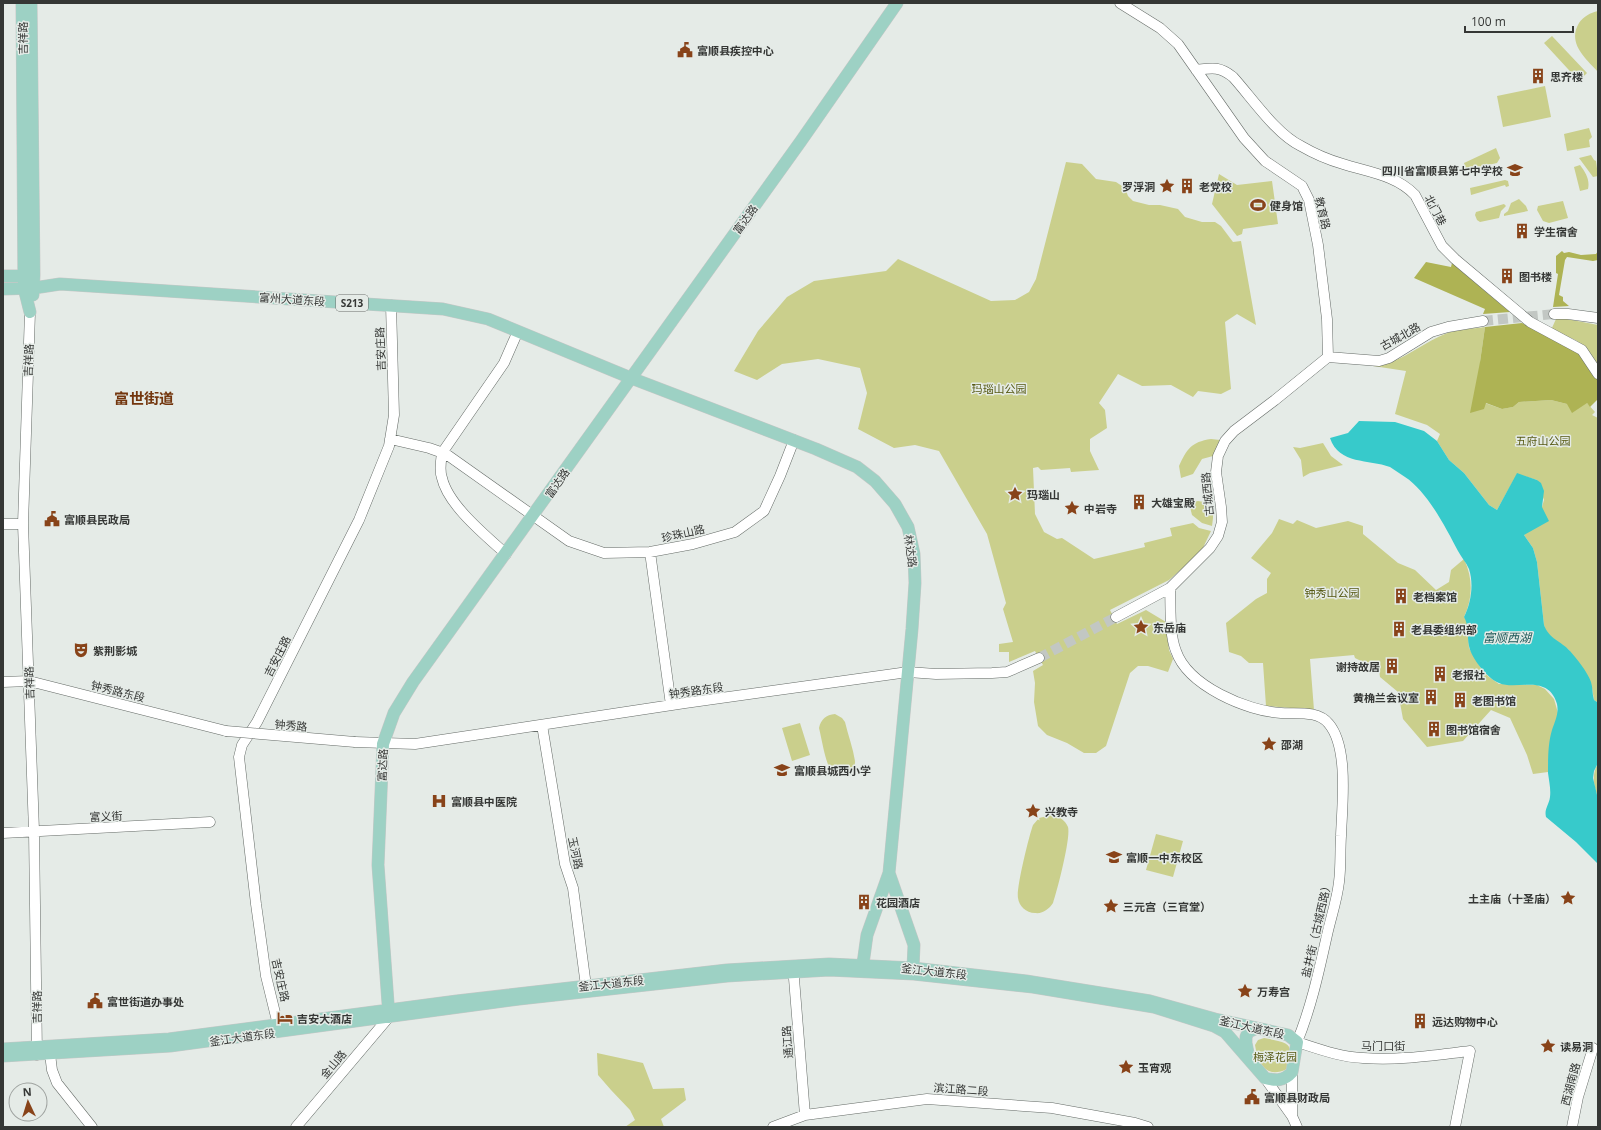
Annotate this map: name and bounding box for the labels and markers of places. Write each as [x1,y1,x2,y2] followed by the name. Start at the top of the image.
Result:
[676,41,694,59] public building icon: 富顺县疾控中心
[697,43,774,58] place label: 富顺县疾控中心
[1529,67,1547,85] building icon: 思齐楼
[1550,69,1583,84] place label: 思齐楼
[1506,161,1524,179] school or university icon: 四川省富顺县第七中学校
[1382,163,1503,178] place label: 四川省富顺县第七中学校
[1158,177,1176,195] place icon: 罗浮洞
[1178,177,1196,195] building icon: 老党校
[1122,179,1155,194] place label: 罗浮洞
[1199,179,1232,194] place label: 老党校
[1249,196,1267,214] sports icon: 健身馆
[1270,198,1303,213] place label: 健身馆
[1513,222,1531,240] building icon: 学生宿舍
[1534,224,1578,239] place label: 学生宿舍
[1498,267,1516,285] building icon: 图书楼
[1519,269,1552,284] place label: 图书楼
[1006,485,1024,503] place icon: 玛瑙山
[1027,487,1060,502] place label: 玛瑙山
[1130,493,1148,511] building icon: 大雄宝殿
[1151,495,1195,510] place label: 大雄宝殿
[1063,499,1081,517] place icon: 中岩寺
[1084,501,1117,516] place label: 中岩寺
[43,510,61,528] public building icon: 富顺县民政局
[64,512,130,527] place label: 富顺县民政局
[1392,587,1410,605] building icon: 老档案馆
[1413,589,1457,604] place label: 老档案馆
[1132,618,1150,636] place icon: 东岳庙
[1153,620,1186,635] place label: 东岳庙
[1390,620,1408,638] building icon: 老县委组织部
[1411,622,1477,637] place label: 老县委组织部
[72,641,90,659] theatre icon: 紫荆影城
[93,643,138,658] place label: 紫荆影城
[1383,657,1401,675] building icon: 谢持故居
[1336,659,1380,674] place label: 谢持故居
[1431,665,1449,683] building icon: 老报社
[1452,667,1485,682] place label: 老报社
[1422,688,1440,706] building icon: 黄桷兰会议室
[1353,690,1419,705] place label: 黄桷兰会议室
[1451,691,1469,709] building icon: 老图书馆
[1472,693,1516,708] place label: 老图书馆
[1425,720,1443,738] building icon: 图书馆宿舍
[1446,722,1501,737] place label: 图书馆宿舍
[1260,735,1278,753] place icon: 邵湖
[1281,737,1303,752] place label: 邵湖
[773,761,791,779] school or university icon: 富顺县城西小学
[794,763,871,778] place label: 富顺县城西小学
[430,792,448,810] hospital icon: 富顺县中医院
[451,794,517,809] place label: 富顺县中医院
[1024,802,1042,820] place icon: 兴教寺
[1045,804,1078,819] place label: 兴教寺
[1105,848,1123,866] school or university icon: 富顺一中东校区
[1126,850,1203,865] place label: 富顺一中东校区
[1559,889,1577,907] place icon: 土主庙（十圣庙）
[1468,891,1556,906] place label: 土主庙（十圣庙）
[855,893,873,911] building icon: 花园酒店
[876,895,920,910] place label: 花园酒店
[1102,897,1120,915] place icon: 三元宫（三官堂）
[1123,899,1211,914] place label: 三元宫（三官堂）
[1236,982,1254,1000] place icon: 万寿宫
[1257,984,1290,999] place label: 万寿宫
[86,992,104,1010] public building icon: 富世街道办事处
[107,994,184,1009] place label: 富世街道办事处
[276,1009,294,1027] hotel icon: 吉安大酒店
[297,1011,352,1026] place label: 吉安大酒店
[1411,1012,1429,1030] building icon: 远达购物中心
[1432,1014,1498,1029] place label: 远达购物中心
[1539,1037,1557,1055] place icon: 读易洞
[1560,1039,1593,1054] place label: 读易洞
[1117,1058,1135,1076] place icon: 玉宵观
[1138,1060,1171,1075] place label: 玉宵观
[1243,1088,1261,1106] public building icon: 富顺县财政局
[1264,1090,1330,1105] place label: 富顺县财政局

